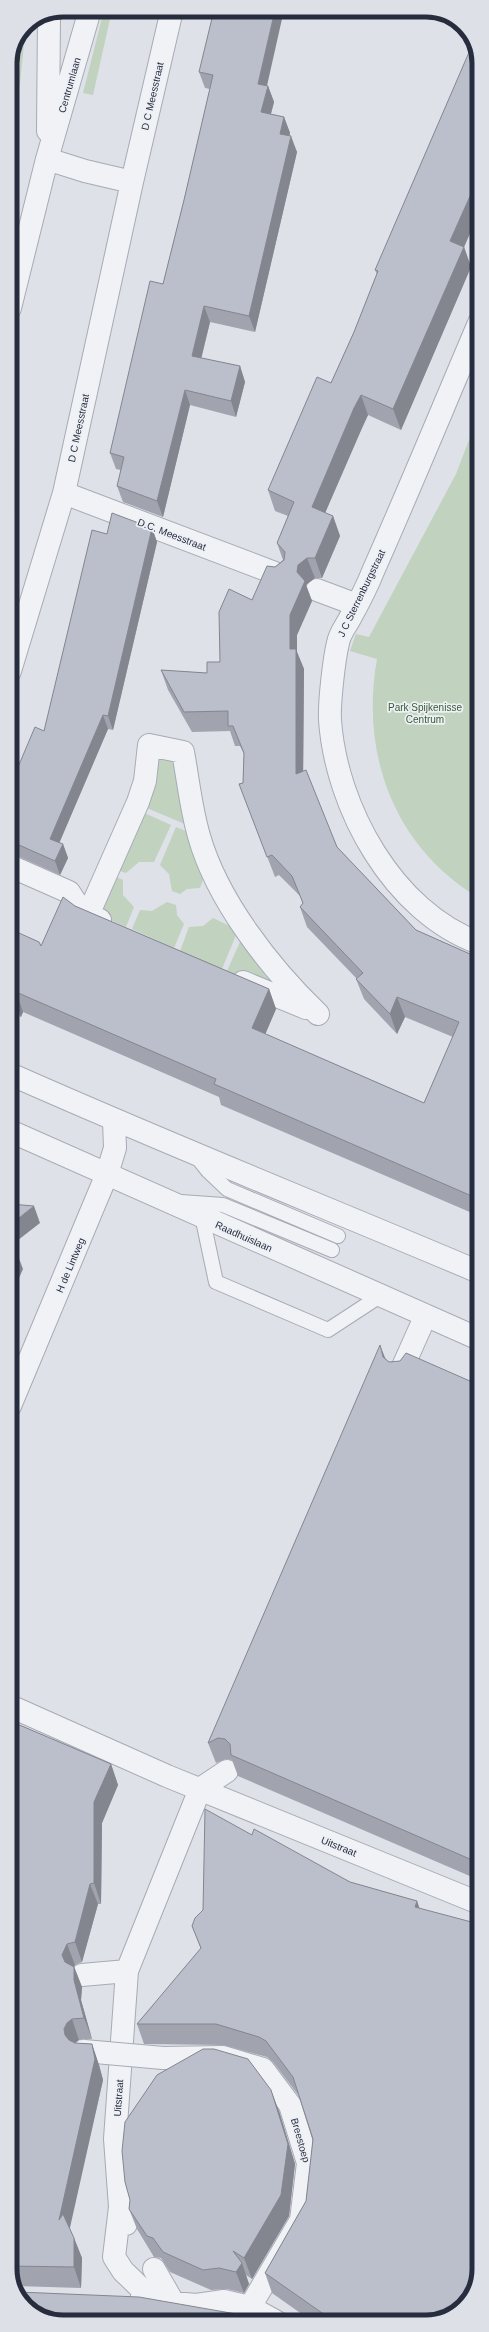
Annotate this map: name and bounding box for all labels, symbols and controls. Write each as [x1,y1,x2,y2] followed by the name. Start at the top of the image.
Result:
[56,56,83,114] street label: Centrumlaan
[139,61,166,131] street label: D C Meesstraat
[66,393,91,463] street label: D C Meesstraat
[136,516,208,553] street label: D.C. Meesstraat
[336,548,387,639] street label: J C Sterrenburgstraat
[388,702,462,725] park label: Park Spijkenisse Centrum
[214,1219,274,1254] street label: Raadhuislaan
[54,1236,87,1294] street label: H de Lintweg
[319,1834,358,1859] street label: Uitstraat
[112,2079,125,2117] street label: Uitstraat
[289,2117,312,2164] street label: Breestoep

